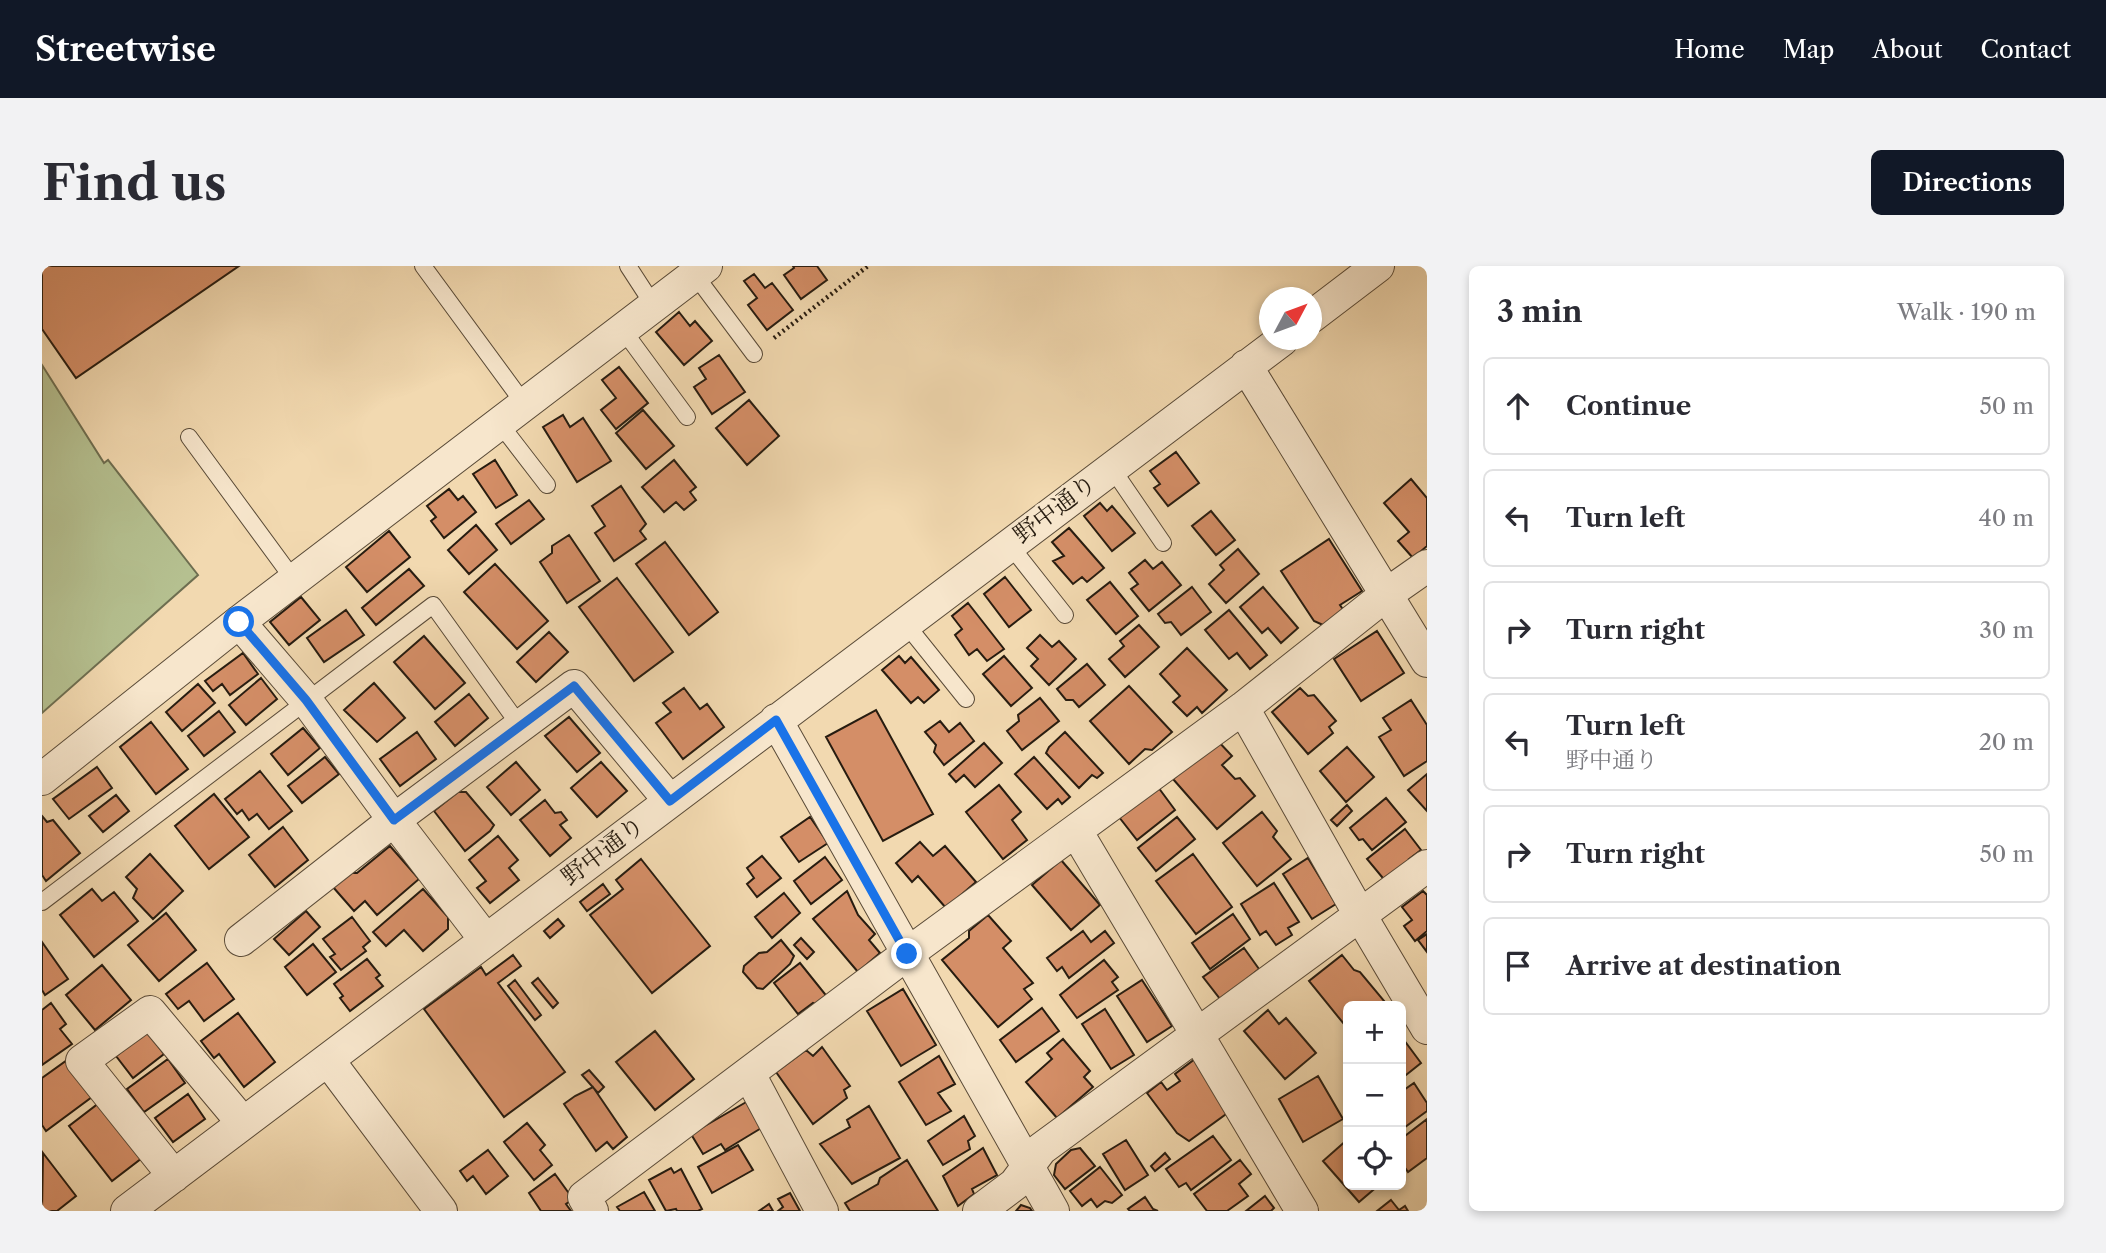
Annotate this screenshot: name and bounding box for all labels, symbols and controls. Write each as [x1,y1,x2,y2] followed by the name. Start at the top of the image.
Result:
[35,29,216,70] text: Streetwise
[1674,35,1745,64] text: Home
[1783,35,1834,64] text: Map
[1872,35,1943,64] text: About
[1981,35,2071,64] text: Contact
[1871,150,2064,215] button: Directions
[42,152,226,213] text: Find us
[1259,287,1322,350] north arrow
[1497,293,1583,330] text: 3 min
[1897,298,2036,326] text: Walk · 190 m
[1499,387,1537,425] icon: ahead
[1566,390,1691,422] text: Continue
[1979,392,2034,420] text: 50 m
[1008,468,1102,549] street label: 野中通り
[1499,499,1537,537] icon: left
[1566,502,1685,534] text: Turn left
[1979,504,2034,532] text: 40 m
[223,606,254,637] route start
[1499,611,1537,649] icon: right
[1566,614,1705,646] text: Turn right
[1979,616,2034,644] text: 30 m
[1566,710,1685,742] text: Turn left
[1499,723,1537,761] icon: left
[1979,728,2034,756] text: 20 m
[1566,746,1658,774] text: 野中通り
[556,810,650,891] street label: 野中通り
[1499,835,1537,873] icon: right
[1566,838,1705,870] text: Turn right
[1979,840,2034,868] text: 50 m
[891,938,922,969] route end
[1499,947,1537,985] icon: arrive
[1566,950,1841,982] text: Arrive at destination
[1343,1001,1406,1190] map controls
[1343,1001,1406,1064] button: +
[1343,1064,1406,1127] button: −
[1343,1127,1406,1190] button: locate

